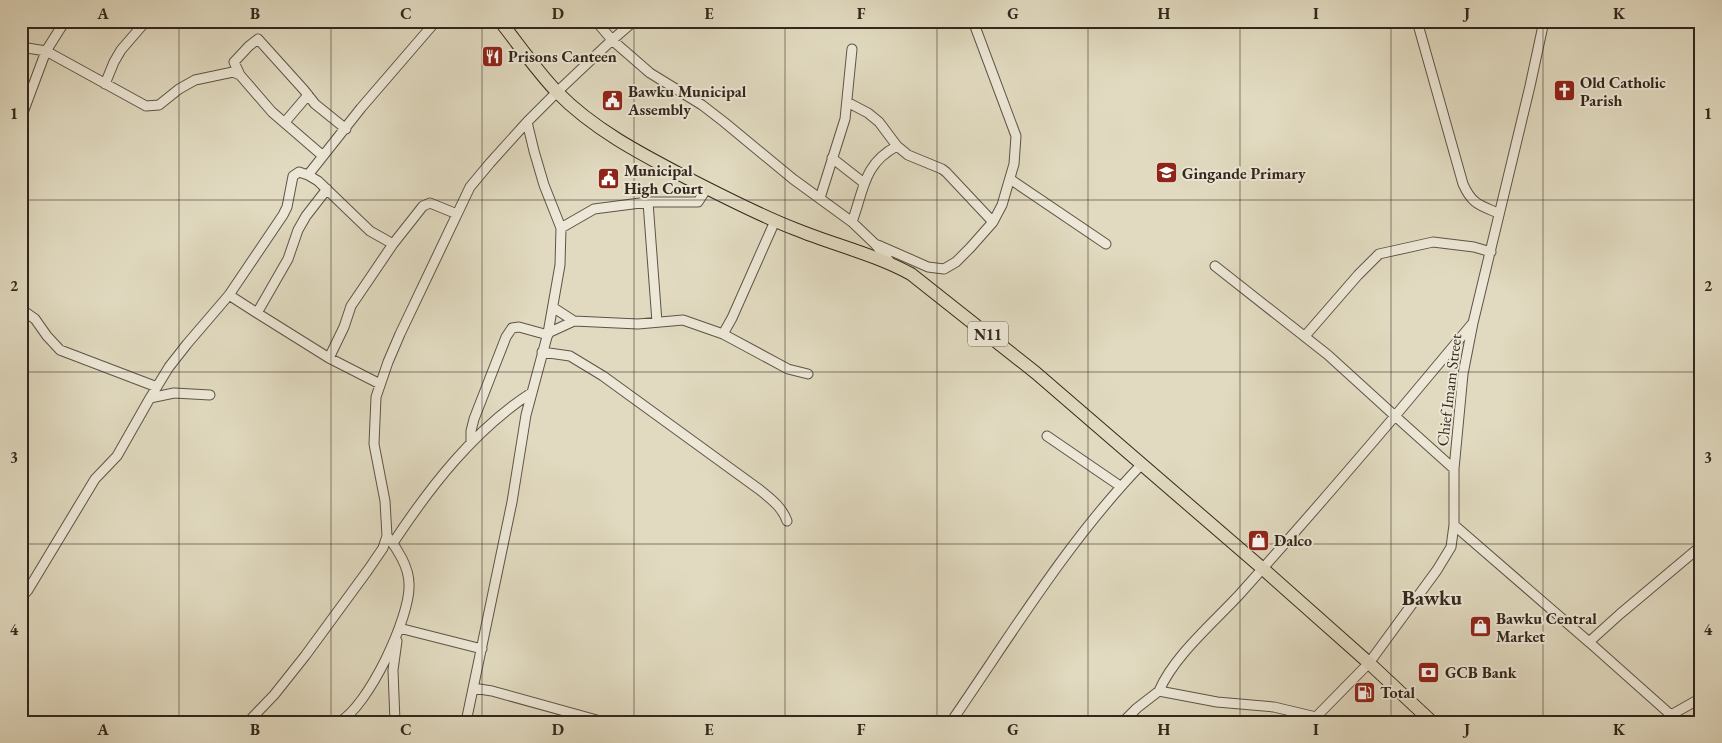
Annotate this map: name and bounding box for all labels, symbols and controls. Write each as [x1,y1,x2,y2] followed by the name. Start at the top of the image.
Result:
[96,3,109,24] text: A
[250,3,260,24] text: B
[400,3,412,24] text: C
[552,3,564,24] text: D
[704,3,714,24] text: E
[857,3,866,24] text: F
[1007,3,1019,24] text: G
[1158,3,1171,24] text: H
[1313,3,1319,24] text: I
[1462,3,1470,24] text: J
[1613,3,1626,24] text: K
[480,44,504,68] restaurant icon: Prisons Canteen
[508,46,617,67] place label: Prisons Canteen
[1580,72,1666,111] place label: Old Catholic Parish
[1552,79,1576,103] church icon: Old Catholic Parish
[627,81,747,120] place label: Bawku Municipal Assembly
[600,88,624,112] public building icon: Bawku Municipal Assembly
[10,103,18,124] text: 1
[1704,103,1712,124] text: 1
[624,160,703,199] place label: Municipal High Court
[1154,161,1178,185] school or university icon: Gingande Primary
[1182,163,1306,184] place label: Gingande Primary
[596,167,620,191] public building icon: Municipal High Court
[10,275,19,296] text: 2
[1704,275,1713,296] text: 2
[968,322,1008,346] road number: N11
[1432,333,1466,447] street label: Chief Imam Street
[10,447,18,468] text: 3
[1704,447,1712,468] text: 3
[1246,528,1270,552] shop icon: Dalco
[1274,530,1312,551] place label: Dalco
[1402,584,1463,611] district label: Bawku
[1496,608,1597,647] place label: Bawku Central Market
[1468,615,1492,639] shop icon: Bawku Central Market
[10,619,19,640] text: 4
[1704,619,1713,640] text: 4
[1417,660,1441,684] bank icon: GCB Bank
[1445,662,1517,683] place label: GCB Bank
[1352,680,1376,704] fuel station icon: Total
[1380,682,1415,703] place label: Total
[96,719,109,740] text: A
[250,719,260,740] text: B
[400,719,412,740] text: C
[552,719,564,740] text: D
[704,719,714,740] text: E
[857,719,866,740] text: F
[1007,719,1019,740] text: G
[1158,719,1171,740] text: H
[1313,719,1319,740] text: I
[1462,719,1470,740] text: J
[1613,719,1626,740] text: K

